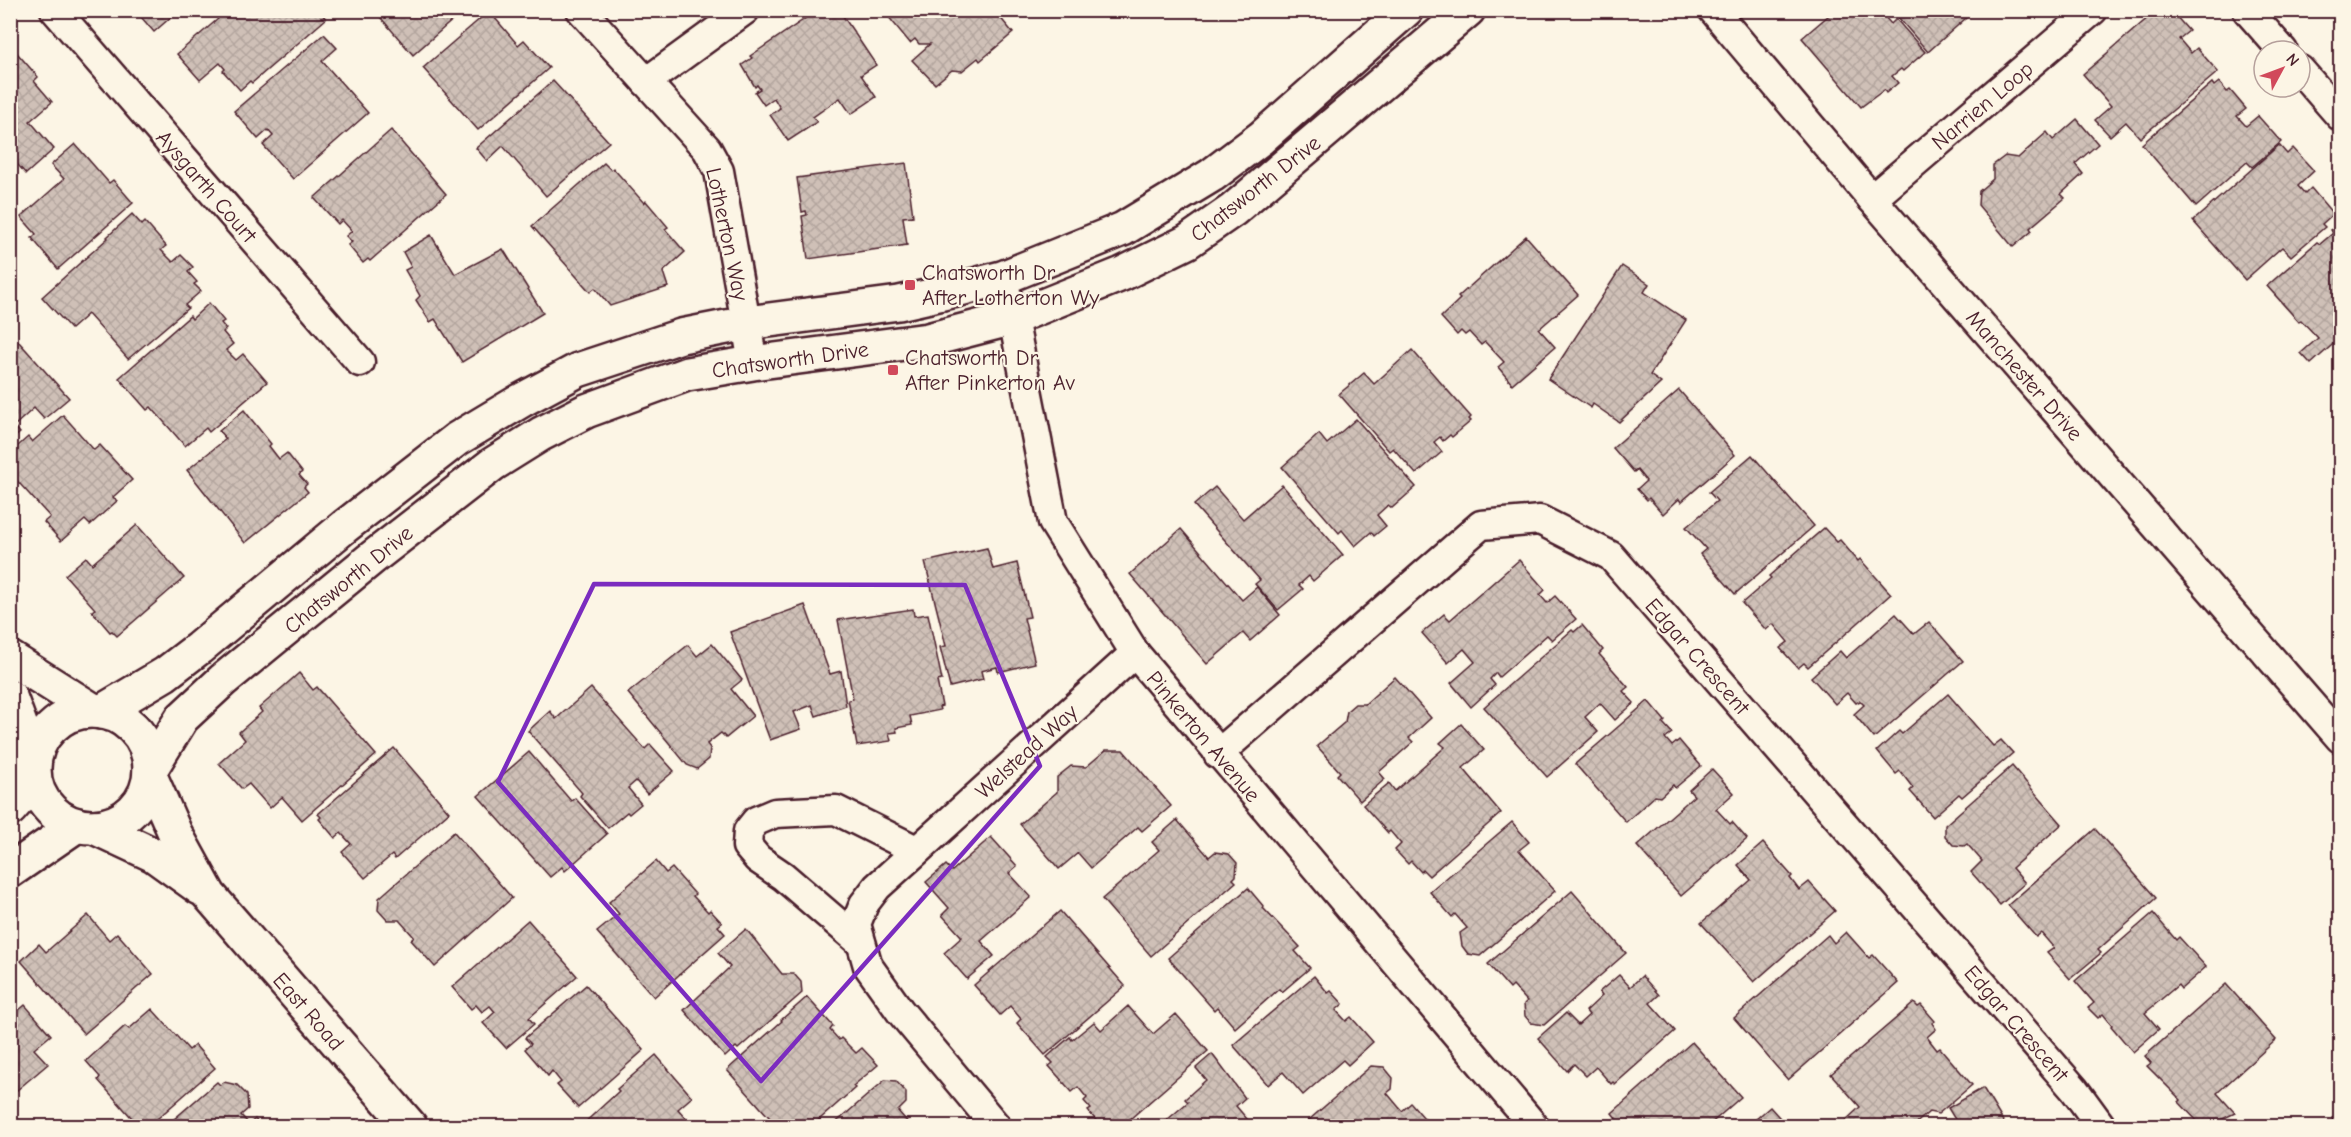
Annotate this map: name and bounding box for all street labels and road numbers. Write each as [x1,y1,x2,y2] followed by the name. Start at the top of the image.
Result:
[1927,56,2039,156] street label: Narrien Loop
[150,125,263,249] street label: Aysgarth Court
[1185,130,1326,248] street label: Chatsworth Drive
[700,165,754,303] street label: Lotherton Way
[1960,305,2088,446] street label: Manchester Drive
[710,336,870,384] street label: Chatsworth Drive
[279,520,418,640] street label: Chatsworth Drive
[1640,593,1755,721] street label: Edgar Crescent
[1141,666,1266,808] street label: Pinkerton Avenue
[970,699,1083,804] street label: Welstead Way
[1959,960,2074,1088] street label: Edgar Crescent
[267,967,349,1056] street label: East Road

